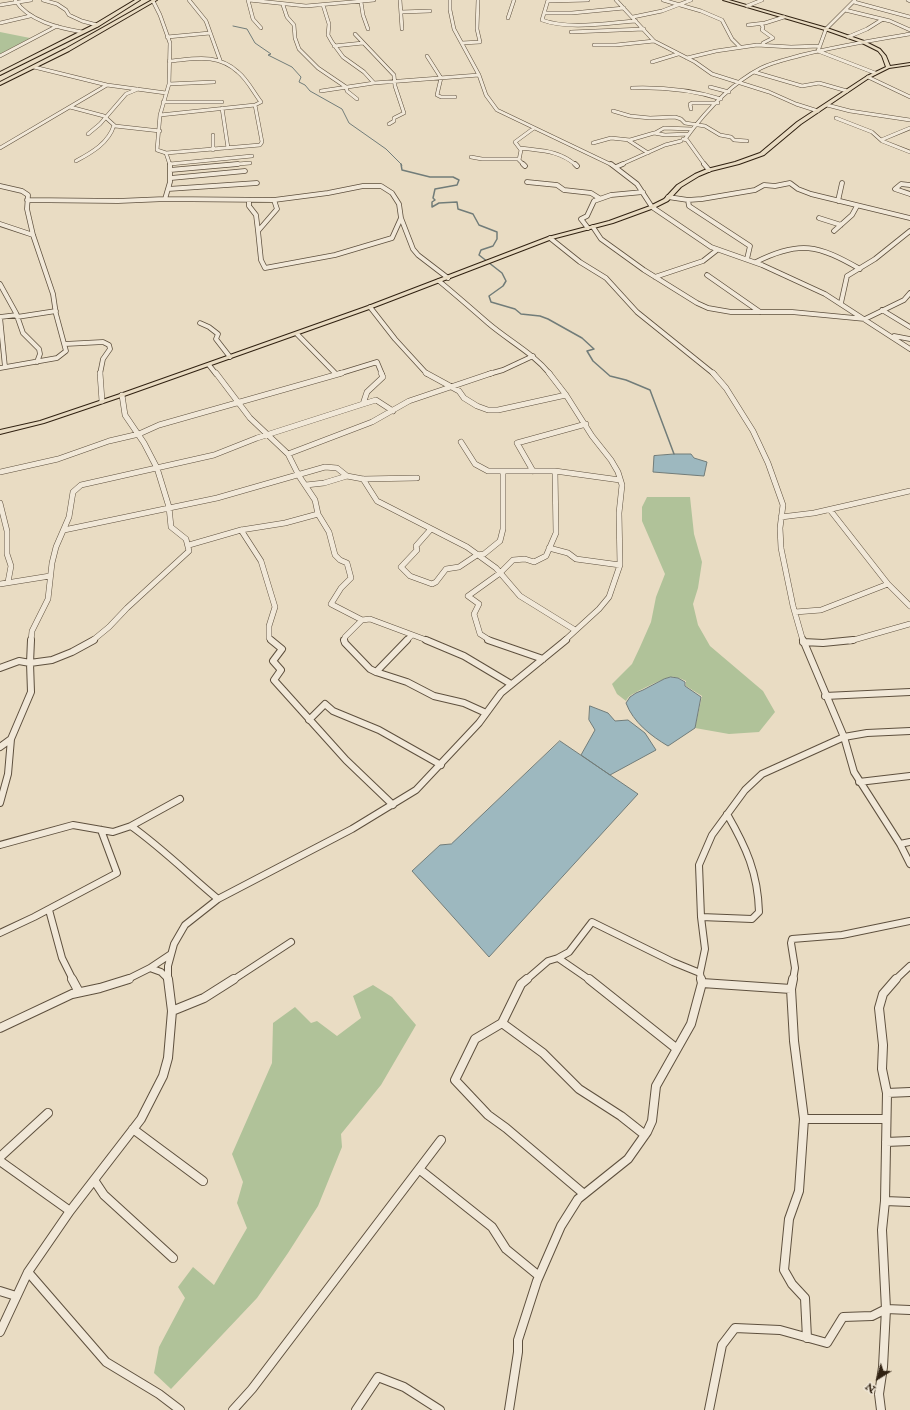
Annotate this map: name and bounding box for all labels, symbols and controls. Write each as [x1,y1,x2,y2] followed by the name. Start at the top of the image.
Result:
[858,1358,898,1398] north arrow
[863,1379,879,1396] text: N

